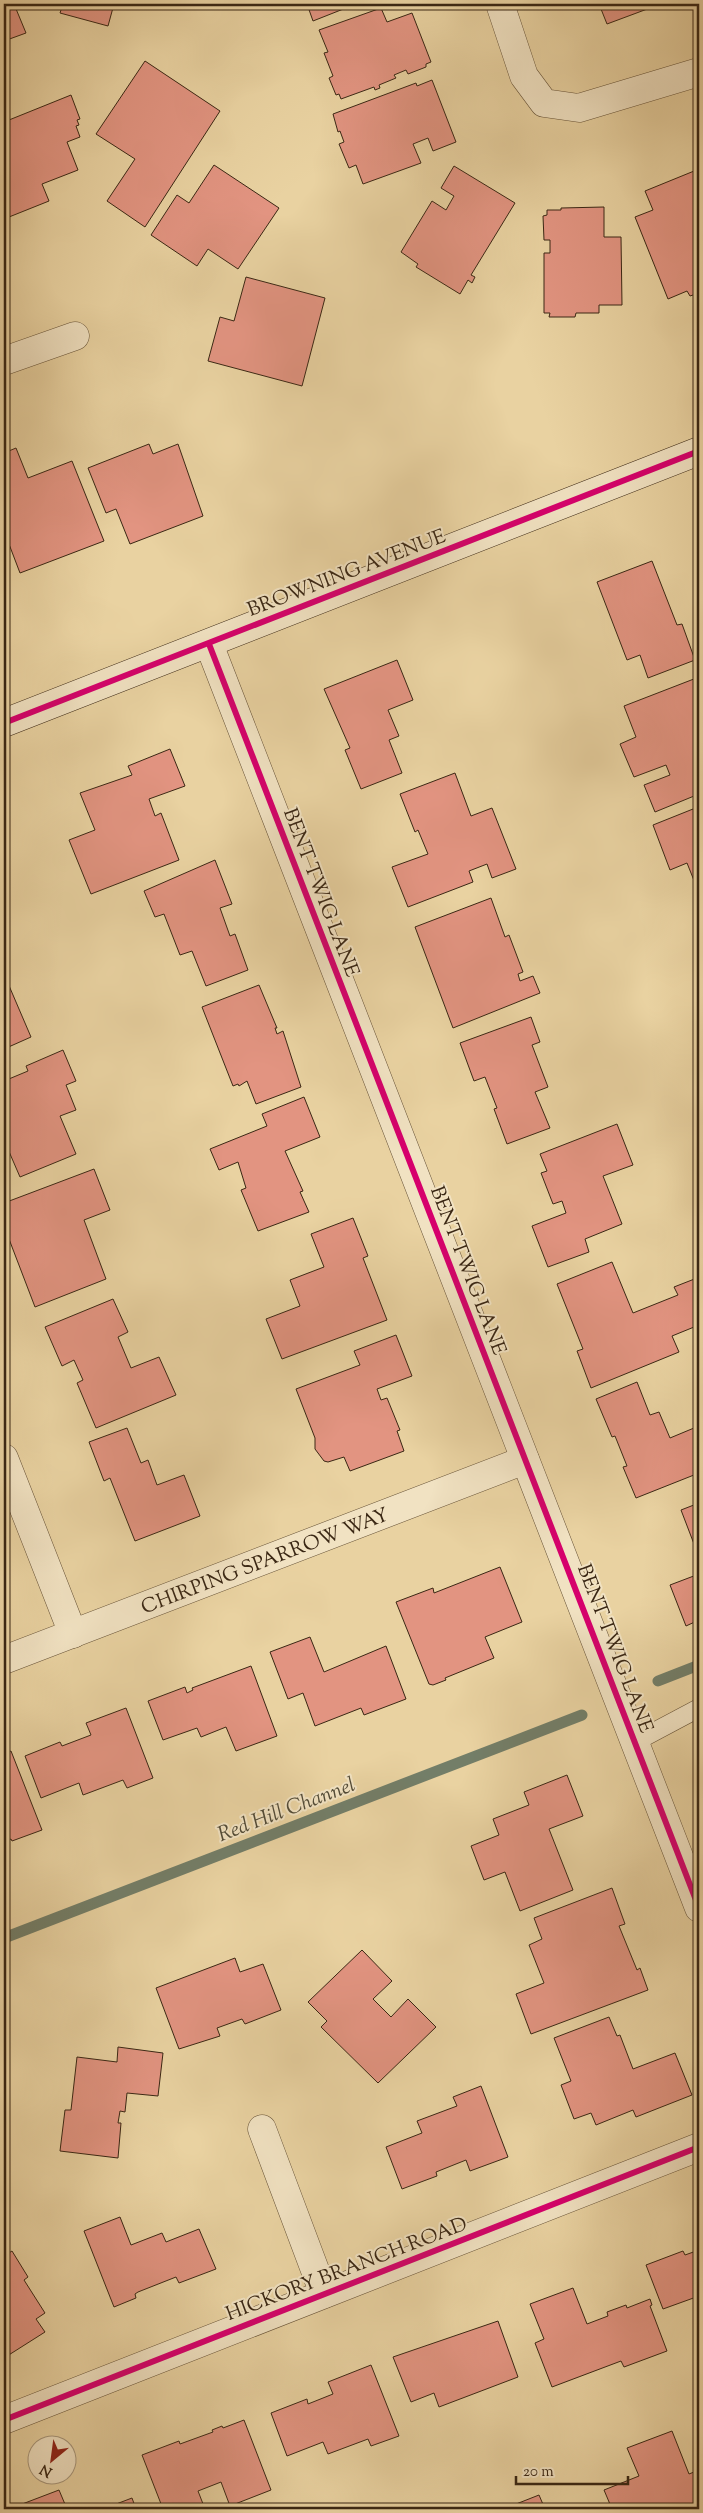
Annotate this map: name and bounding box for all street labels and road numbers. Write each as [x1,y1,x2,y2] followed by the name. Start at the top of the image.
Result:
[244,523,450,626] street label: BROWNING AVENUE
[274,804,365,982] street label: BENT TWIG LANE
[421,1182,512,1360] street label: BENT TWIG LANE
[137,1502,393,1623] street label: CHIRPING SPARROW WAY
[568,1560,659,1738] street label: BENT TWIG LANE
[222,2211,472,2330] street label: HICKORY BRANCH ROAD

